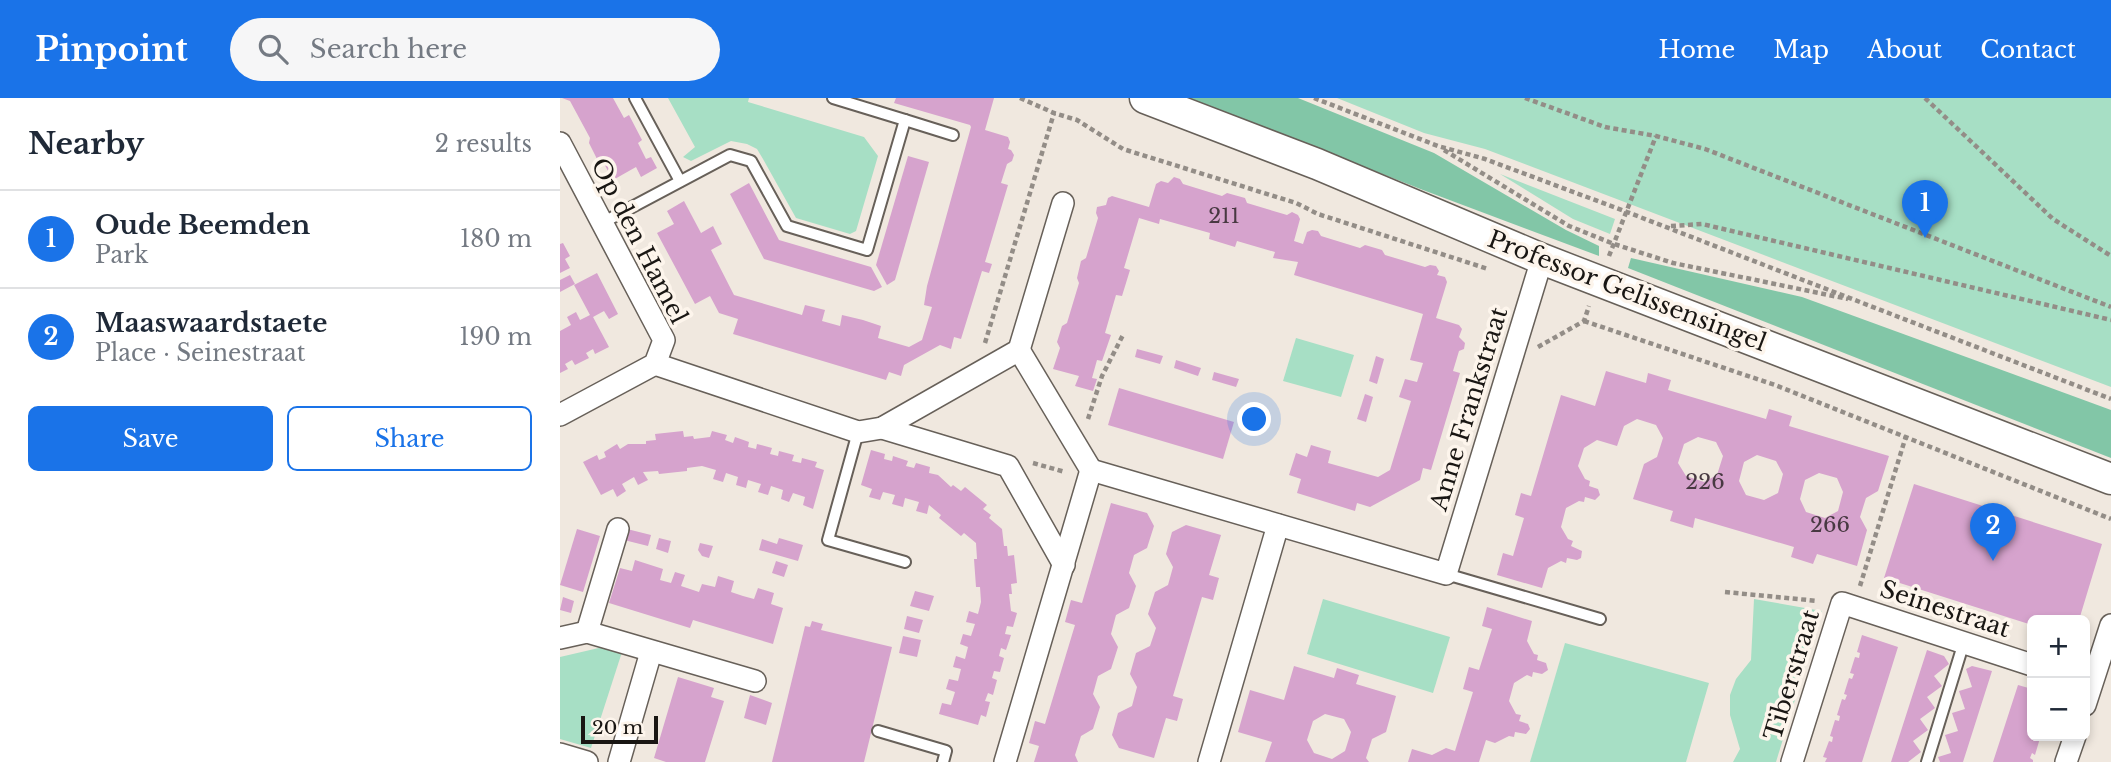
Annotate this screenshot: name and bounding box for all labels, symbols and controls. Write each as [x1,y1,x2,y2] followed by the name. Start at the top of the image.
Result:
[230,18,720,81] search box
[35,29,188,70] text: Pinpoint
[254,30,292,68] icon: search
[310,33,467,65] text: Search here
[1659,35,1735,64] text: Home
[1773,35,1829,64] text: Map
[1867,35,1942,64] text: About
[1980,35,2076,64] text: Contact
[28,125,144,162] text: Nearby
[435,130,532,158] text: 2 results
[585,153,694,329] street label: Op den Hamel
[1902,180,1948,238] pin: 1
[1208,203,1240,229] house number: 211
[95,209,310,241] text: Oude Beemden
[1484,224,1771,357] street label: Professor Gelissensingel
[46,225,56,253] text: 1
[460,225,532,253] text: 180 m
[95,241,148,269] text: Park
[1423,304,1513,515] street label: Anne Frankstraat
[95,307,327,339] text: Maaswaardstaete
[44,323,58,351] text: 2
[459,323,532,351] text: 190 m
[95,339,305,367] text: Place · Seinestraat
[1237,402,1271,436] your location
[28,406,273,471] button: Save
[287,406,532,471] button: Share
[1685,469,1725,495] house number: 226
[1970,503,2016,561] pin: 2
[1810,512,1850,538] house number: 266
[1877,574,2014,643] street label: Seinestraat
[1758,606,1825,744] street label: Tiberstraat
[2027,615,2090,741] map controls
[2027,615,2090,678] button: +
[2027,678,2090,741] button: −
[581,713,658,745] scale bar
[592,716,643,739] text: 20 m

